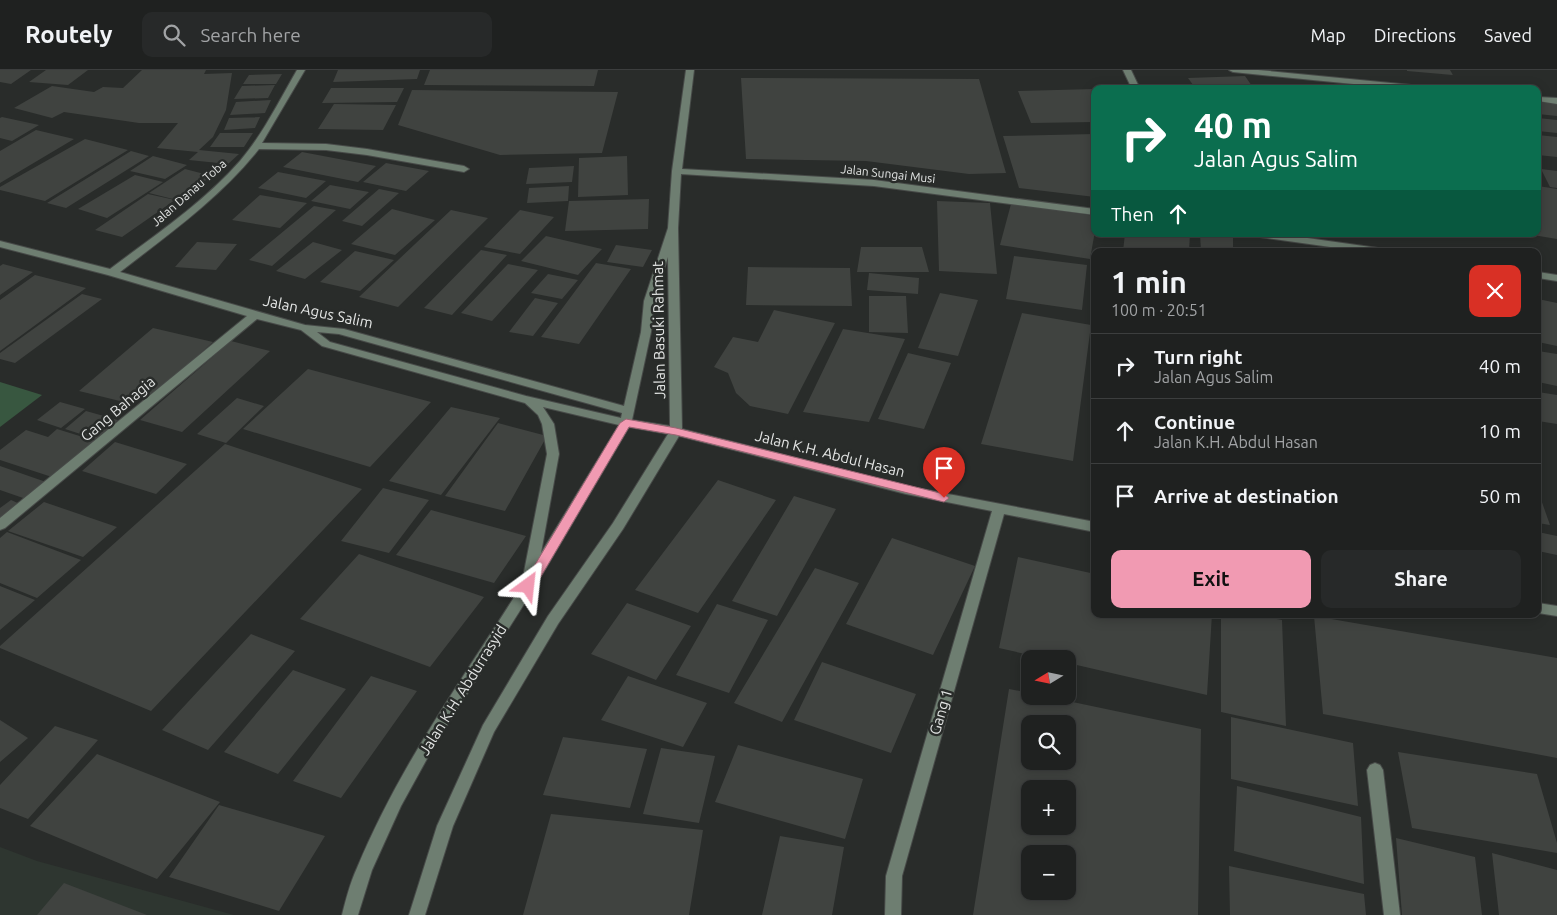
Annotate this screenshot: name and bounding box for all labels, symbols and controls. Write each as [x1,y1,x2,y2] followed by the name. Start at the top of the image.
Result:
[142,12,492,57] search box
[25,21,112,48] text: Routely
[160,21,188,49] icon: search
[200,24,301,46] text: Search here
[1310,25,1346,45] text: Map
[1374,25,1456,45] text: Directions
[1484,25,1532,45] text: Saved
[1111,105,1176,170] icon: right
[1194,105,1272,145] text: 40 m
[1194,146,1358,171] text: Jalan Agus Salim
[149,157,229,229] street label: Jalan Danau Toba
[840,162,936,185] street label: Jalan Sungai Musi
[1164,200,1192,228] icon: ahead
[1111,203,1154,225] text: Then
[649,261,668,399] street label: Jalan Basuki Rahmat
[1111,265,1187,299] text: 1 min
[1469,265,1521,317] button: close
[262,292,375,331] street label: Jalan Agus Salim
[1111,301,1207,319] text: 100 m · 20:51
[1154,346,1242,368] text: Turn right
[1111,352,1139,380] icon: right
[1479,355,1521,377] text: 40 m
[1154,368,1273,386] text: Jalan Agus Salim
[77,373,158,445] street label: Gang Bahagia
[1154,411,1235,433] text: Continue
[1111,417,1139,445] icon: ahead
[1479,420,1521,442] text: 10 m
[754,427,907,480] street label: Jalan K.H. Abdul Hasan
[1154,433,1318,451] text: Jalan K.H. Abdul Hasan
[923,447,965,498] pin
[930,454,958,482] icon: arrive
[1111,482,1139,510] icon: arrive
[1154,485,1339,507] text: Arrive at destination
[1479,485,1521,507] text: 50 m
[1111,550,1311,608] button: Exit
[1321,550,1521,608] button: Share
[501,559,553,611] position arrow
[415,621,510,758] street label: Jalan K.H. Abdurrasyid
[1021,650,1076,705] north arrow
[1021,650,1076,900] map controls
[926,687,955,737] street label: Gang 1
[1021,715,1076,770] button: search
[1021,780,1076,835] button: +
[1021,845,1076,900] button: −

